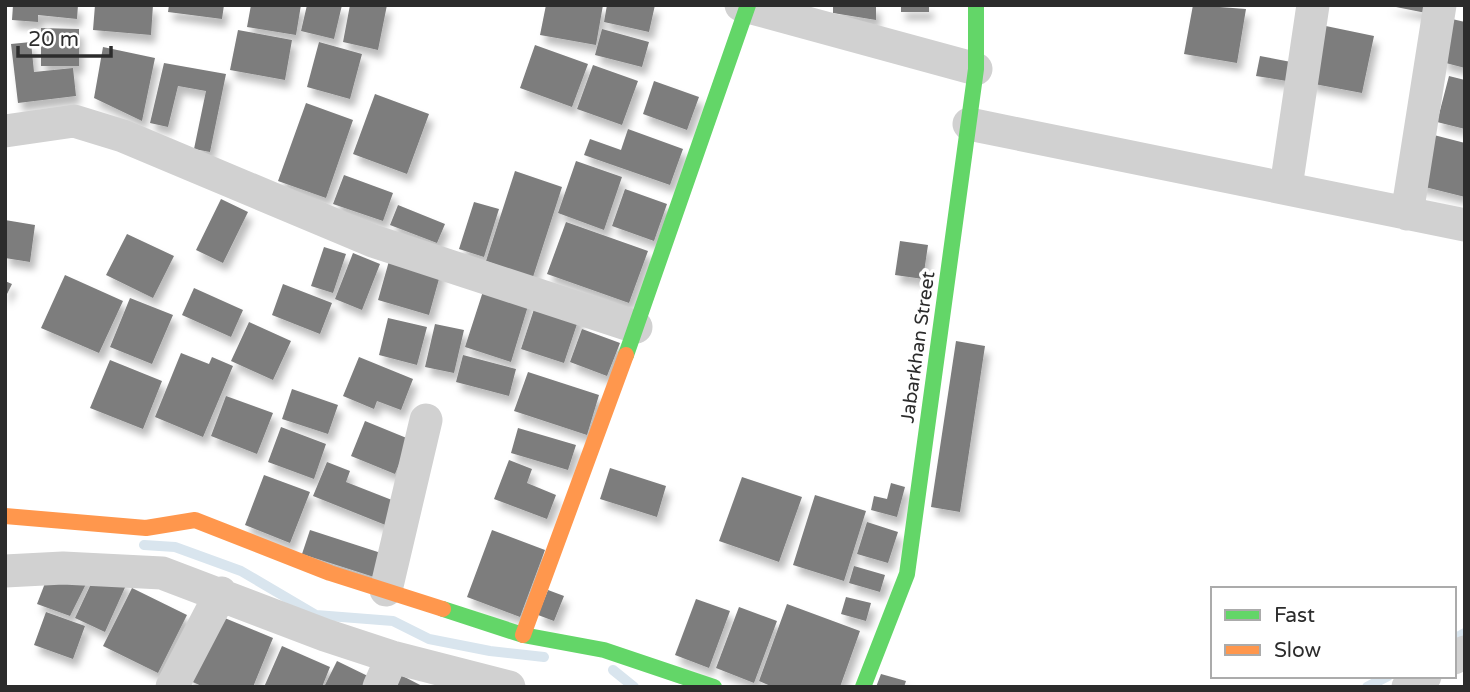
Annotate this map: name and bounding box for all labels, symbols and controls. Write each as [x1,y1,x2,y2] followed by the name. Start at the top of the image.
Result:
[18,14,110,58] scale bar
[28,27,79,52] text: 20 m
[896,270,940,424] street label: Jabarkhan Street
[1211,587,1456,678] legend
[1274,603,1315,628] text: Fast
[1274,638,1322,663] text: Slow

